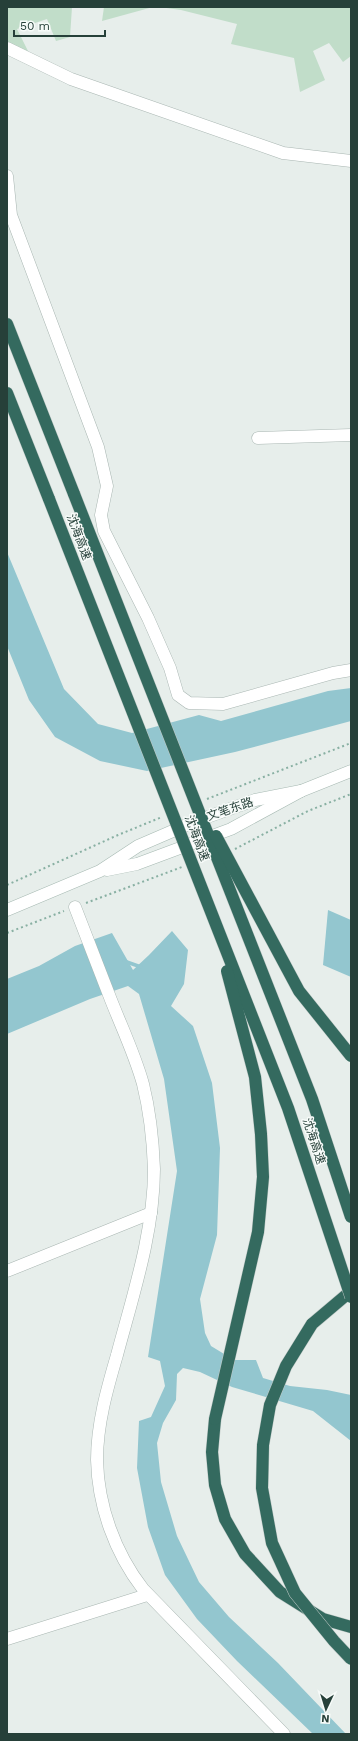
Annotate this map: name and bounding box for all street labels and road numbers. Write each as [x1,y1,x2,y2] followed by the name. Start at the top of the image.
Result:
[64,512,94,562] street label: 沈海高速
[205,795,255,823] street label: 文笔东路
[182,813,212,863] street label: 沈海高速
[300,1116,328,1166] street label: 沈海高速

